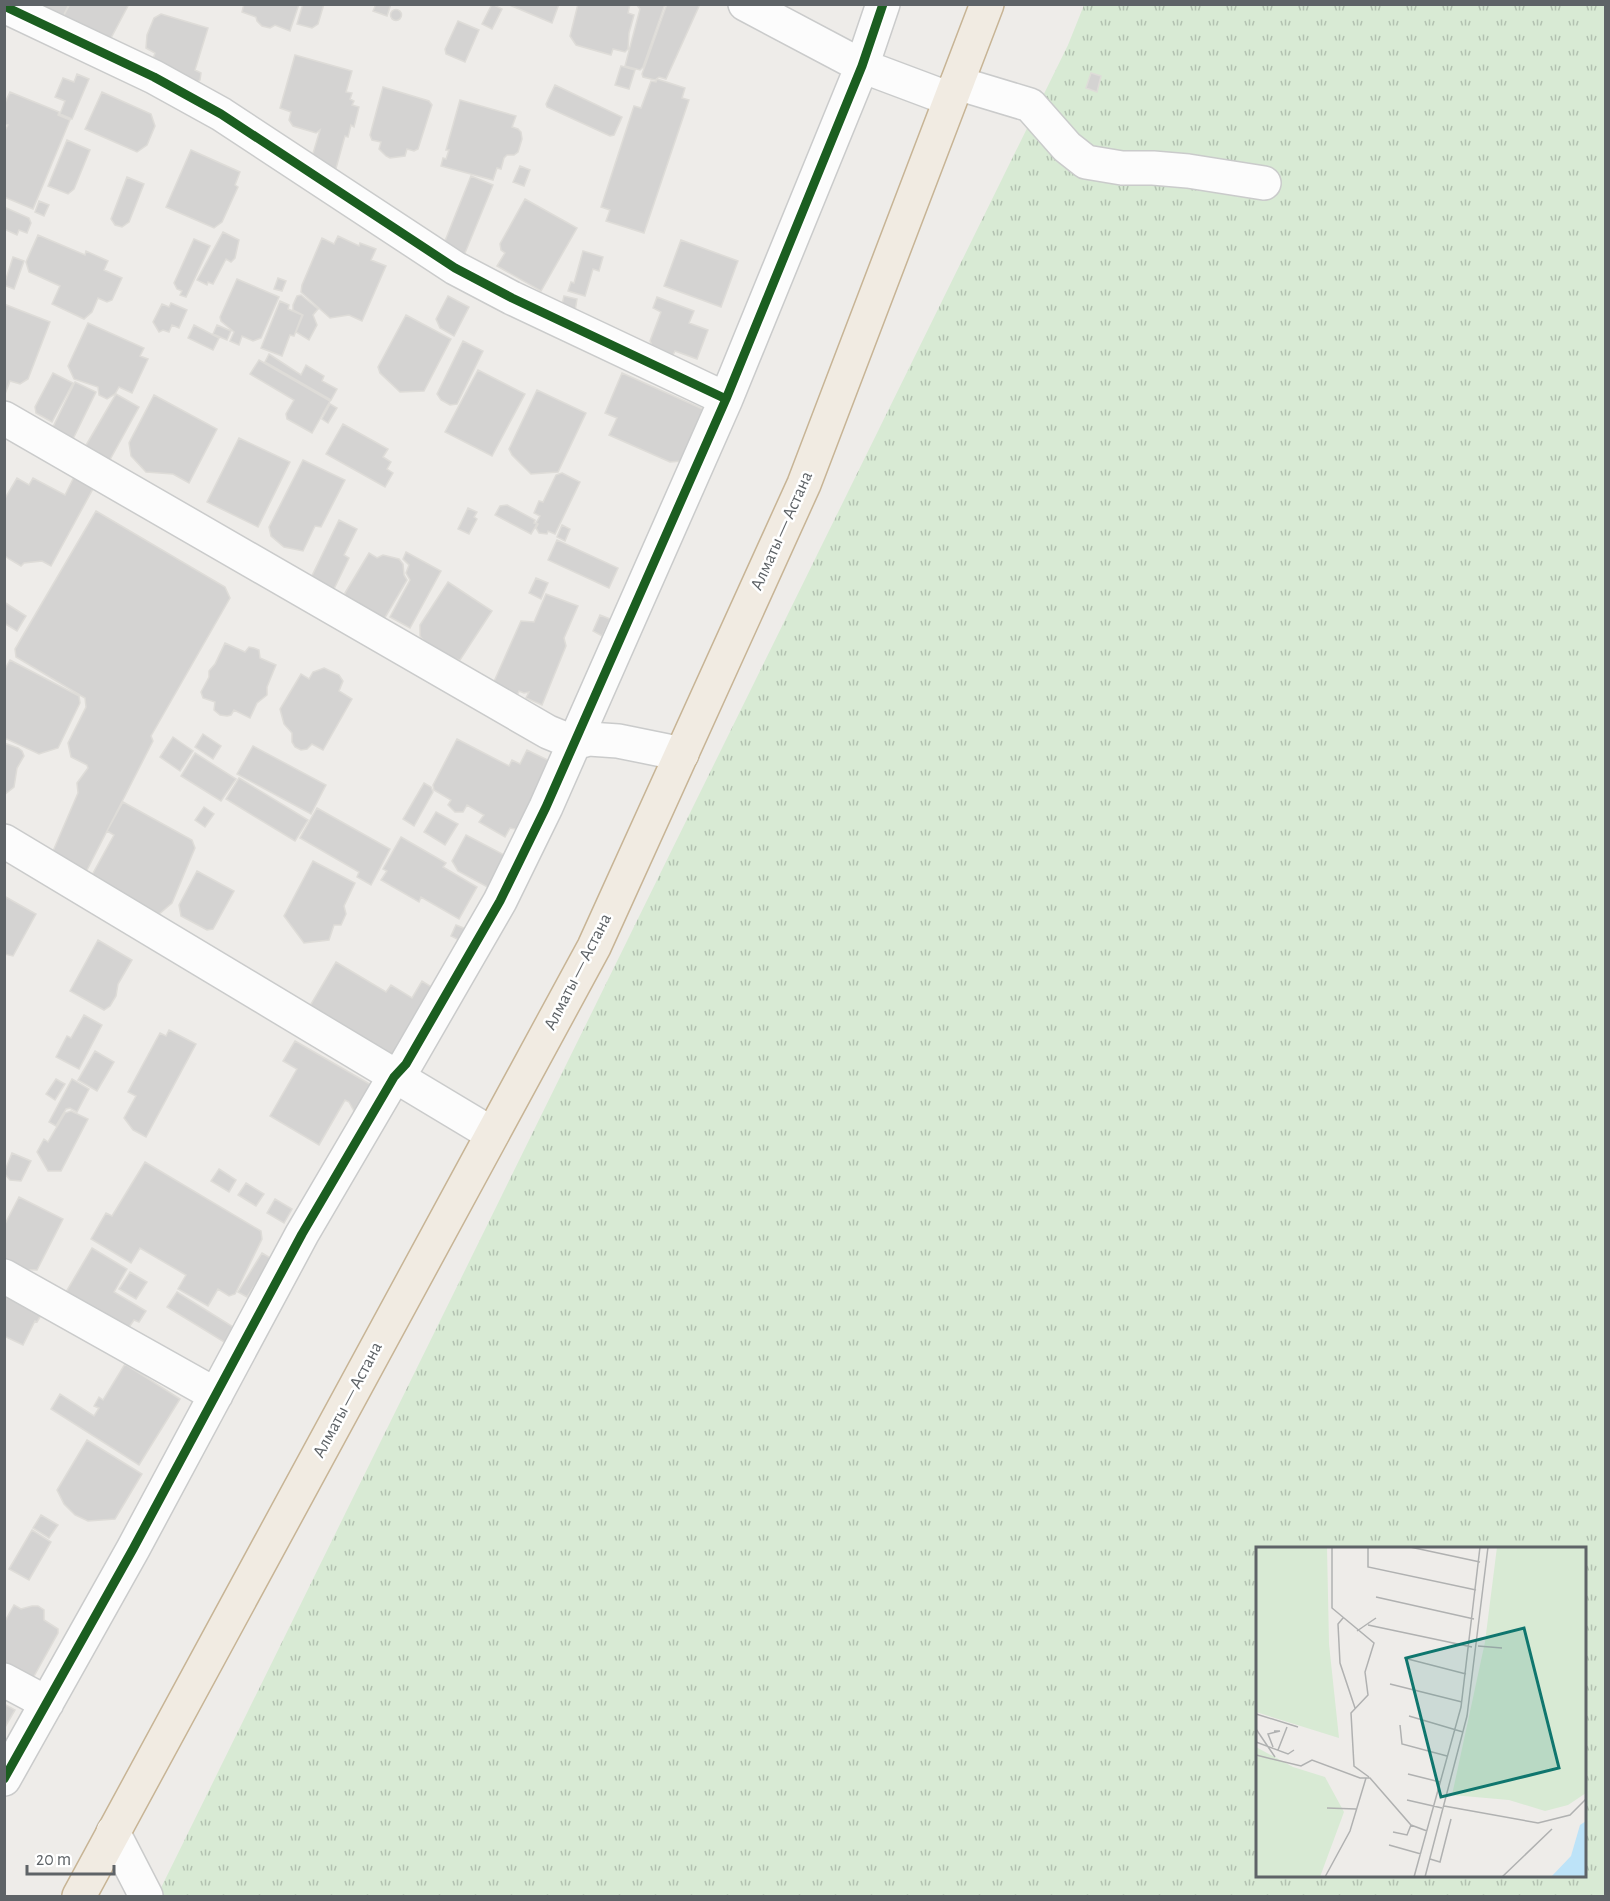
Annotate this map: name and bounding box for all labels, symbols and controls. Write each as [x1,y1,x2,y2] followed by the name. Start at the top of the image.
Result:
[748,469,816,593] street label: Алматы — Астана
[541,911,615,1033] street label: Алматы — Астана
[310,1339,386,1461] street label: Алматы — Астана
[1256,1547,1586,1877] inset map
[27,1838,114,1876] scale bar
[36,1851,71,1869] text: 20 m

